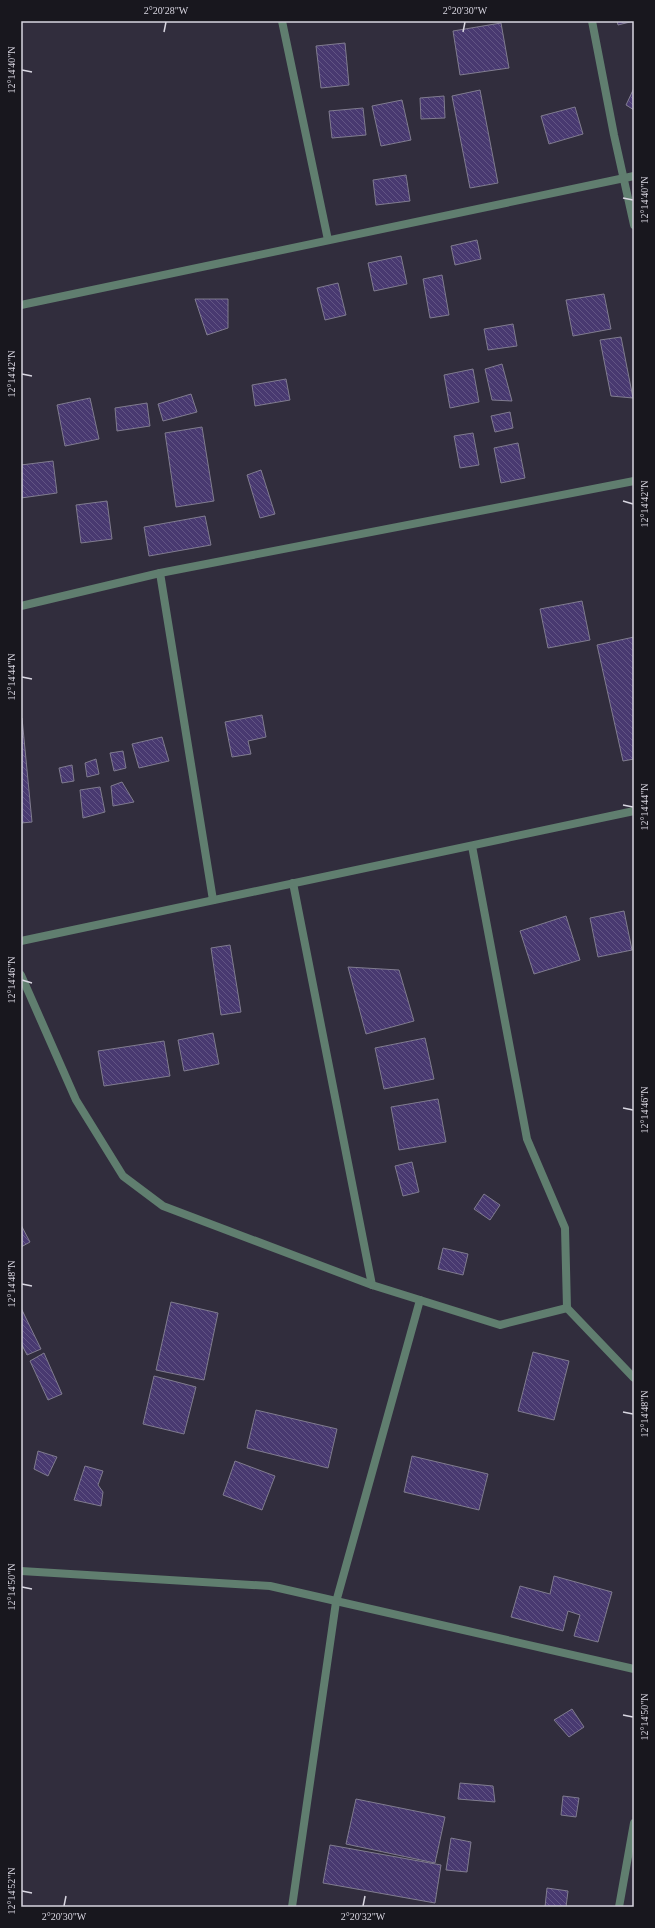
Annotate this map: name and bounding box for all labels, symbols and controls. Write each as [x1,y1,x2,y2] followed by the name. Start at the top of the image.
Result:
[144,5,189,16] text: 2°20'28"W
[443,5,488,16] text: 2°20'30"W
[6,46,17,94] text: 12°14'40"N
[639,176,650,224] text: 12°14'40"N
[6,350,17,398] text: 12°14'42"N
[639,480,650,528] text: 12°14'42"N
[6,653,17,701] text: 12°14'44"N
[639,783,650,831] text: 12°14'44"N
[6,956,17,1004] text: 12°14'46"N
[639,1086,650,1134] text: 12°14'46"N
[6,1260,17,1308] text: 12°14'48"N
[639,1390,650,1438] text: 12°14'48"N
[6,1563,17,1611] text: 12°14'50"N
[639,1693,650,1741] text: 12°14'50"N
[6,1867,17,1915] text: 12°14'52"N
[42,1911,87,1922] text: 2°20'30"W
[341,1911,386,1922] text: 2°20'32"W

